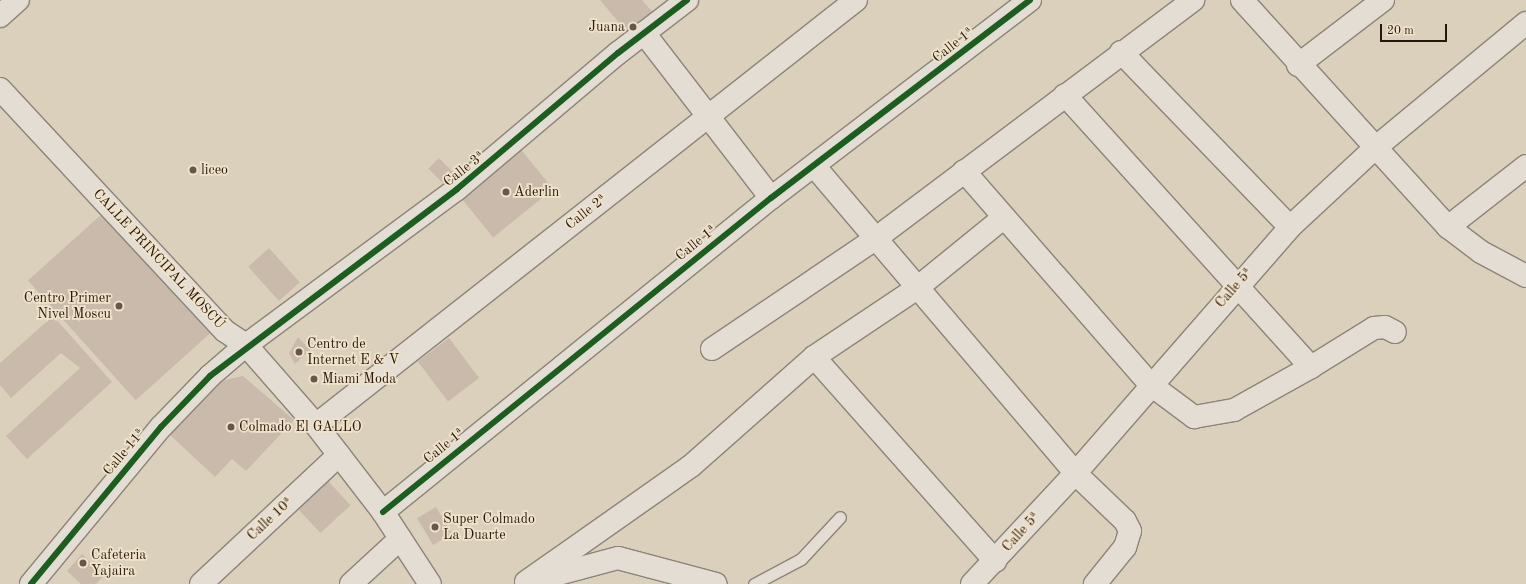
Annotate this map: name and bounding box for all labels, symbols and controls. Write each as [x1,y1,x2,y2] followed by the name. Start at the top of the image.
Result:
[1382,16,1449,42] scale bar
[589,19,625,35] place label: Juana
[628,22,638,32] marker: Juana
[929,24,977,66] street label: Calle 1ª
[1387,25,1414,37] text: 20 m
[440,148,488,190] street label: Calle 3ª
[201,162,228,178] place label: liceo
[188,165,198,175] marker: liceo
[514,184,559,200] place label: Aderlin
[90,185,228,333] street label: CALLE PRINCIPAL MOSCÚ
[501,187,511,197] marker: Aderlin
[562,191,610,233] street label: Calle 2ª
[672,221,720,265] street label: Calle 1ª
[1212,265,1256,311] street label: Calle 5ª
[24,290,111,322] place label: Centro Primer Nivel Moscu
[114,301,124,311] marker: Centro Primer Nivel Moscu
[307,336,399,368] place label: Centro de Internet E & V
[294,347,304,357] marker: Centro de Internet E & V
[322,371,396,387] place label: Miami Moda
[309,374,319,384] marker: Miami Moda
[239,419,362,435] place label: Colmado El GALLO
[226,422,236,432] marker: Colmado El GALLO
[420,424,468,468] street label: Calle 1ª
[100,425,148,479] street label: Calle 11ª
[244,494,296,544] street label: Calle 10ª
[999,509,1043,555] street label: Calle 5ª
[443,511,535,544] place label: Super Colmado La Duarte
[430,522,440,532] marker: Super Colmado La Duarte
[91,547,146,580] place label: Cafeteria Yajaira
[78,558,88,568] marker: Cafeteria Yajaira

